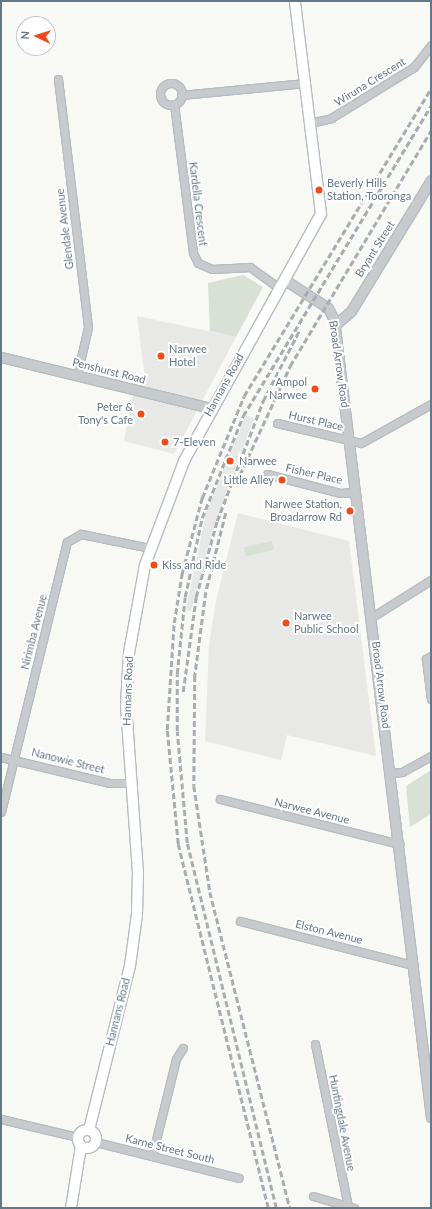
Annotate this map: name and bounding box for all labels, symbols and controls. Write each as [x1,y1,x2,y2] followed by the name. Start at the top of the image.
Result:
[16,16,56,56] north arrow
[18,31,31,40] text: N
[332,55,408,109] street label: Wiruna Crescent
[186,161,210,247] street label: Kardella Crescent
[327,177,411,203] place label: Beverly Hills Station, Tooronga
[314,185,324,195] marker: Beverly Hills Station, Tooronga
[53,188,77,270] street label: Glendale Avenue
[352,218,398,280] street label: Bryant Street
[326,319,352,409] street label: Broad Arrow Road
[169,343,207,369] place label: Narwee Hotel
[156,351,166,361] marker: Narwee Hotel
[201,351,247,419] street label: Hannans Road
[71,356,147,386] street label: Penshurst Road
[269,376,307,402] place label: Ampol Narwee
[310,384,320,394] marker: Ampol Narwee
[78,401,133,427] place label: Peter & Tony's Cafe
[287,408,345,434] street label: Hurst Place
[136,409,146,419] marker: Peter & Tony's Cafe
[173,435,216,449] place label: 7-Eleven
[160,437,170,447] marker: 7-Eleven
[239,454,277,468] place label: Narwee
[224,455,236,467] marker: Narwee
[284,461,344,487] street label: Fisher Place
[223,473,274,487] place label: Little Alley
[277,475,287,485] marker: Little Alley
[265,498,342,524] place label: Narwee Station, Broadarrow Rd
[345,506,355,516] marker: Narwee Station, Broadarrow Rd
[162,558,226,572] place label: Kiss and Ride
[149,560,159,570] marker: Kiss and Ride
[18,593,50,671] street label: Nirimba Avenue
[294,610,359,636] place label: Narwee Public School
[281,618,291,628] marker: Narwee Public School
[369,640,393,730] street label: Broad Arrow Road
[120,656,136,726] street label: Hannans Road
[30,746,106,776] street label: Nanowie Street
[273,795,351,827] street label: Narwee Avenue
[294,917,364,947] street label: Elston Avenue
[103,977,133,1047] street label: Hannans Road
[326,1073,358,1173] street label: Huntingdale Avenue
[124,1132,216,1166] street label: Karne Street South

